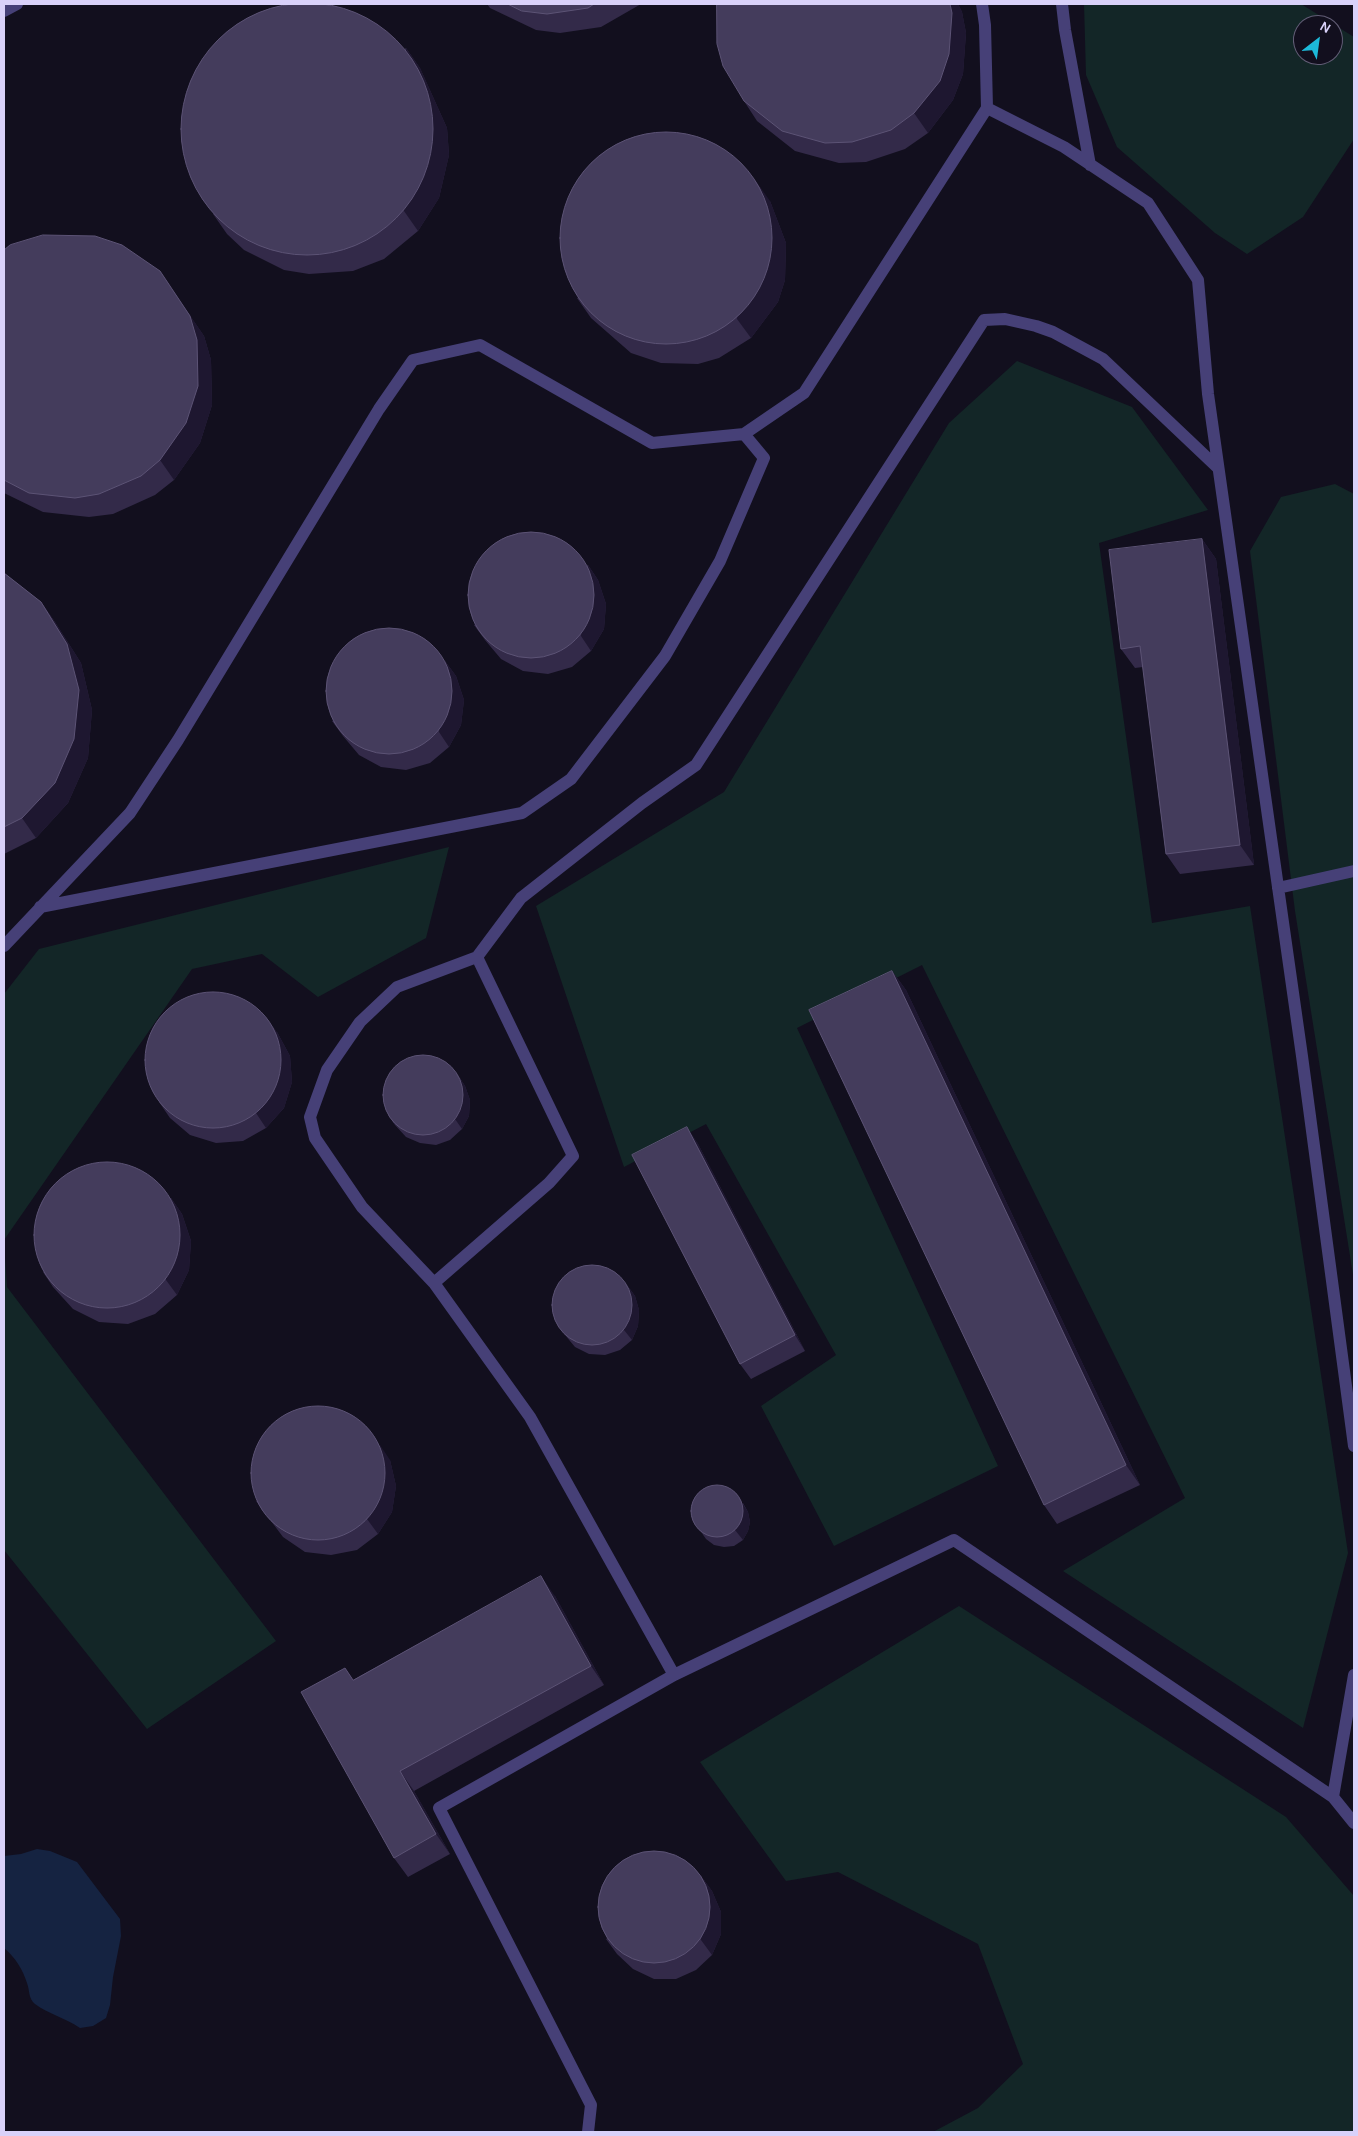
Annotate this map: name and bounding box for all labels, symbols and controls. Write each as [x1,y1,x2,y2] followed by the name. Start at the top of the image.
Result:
[1293,15,1343,65] north arrow
[1317,18,1334,37] text: N

